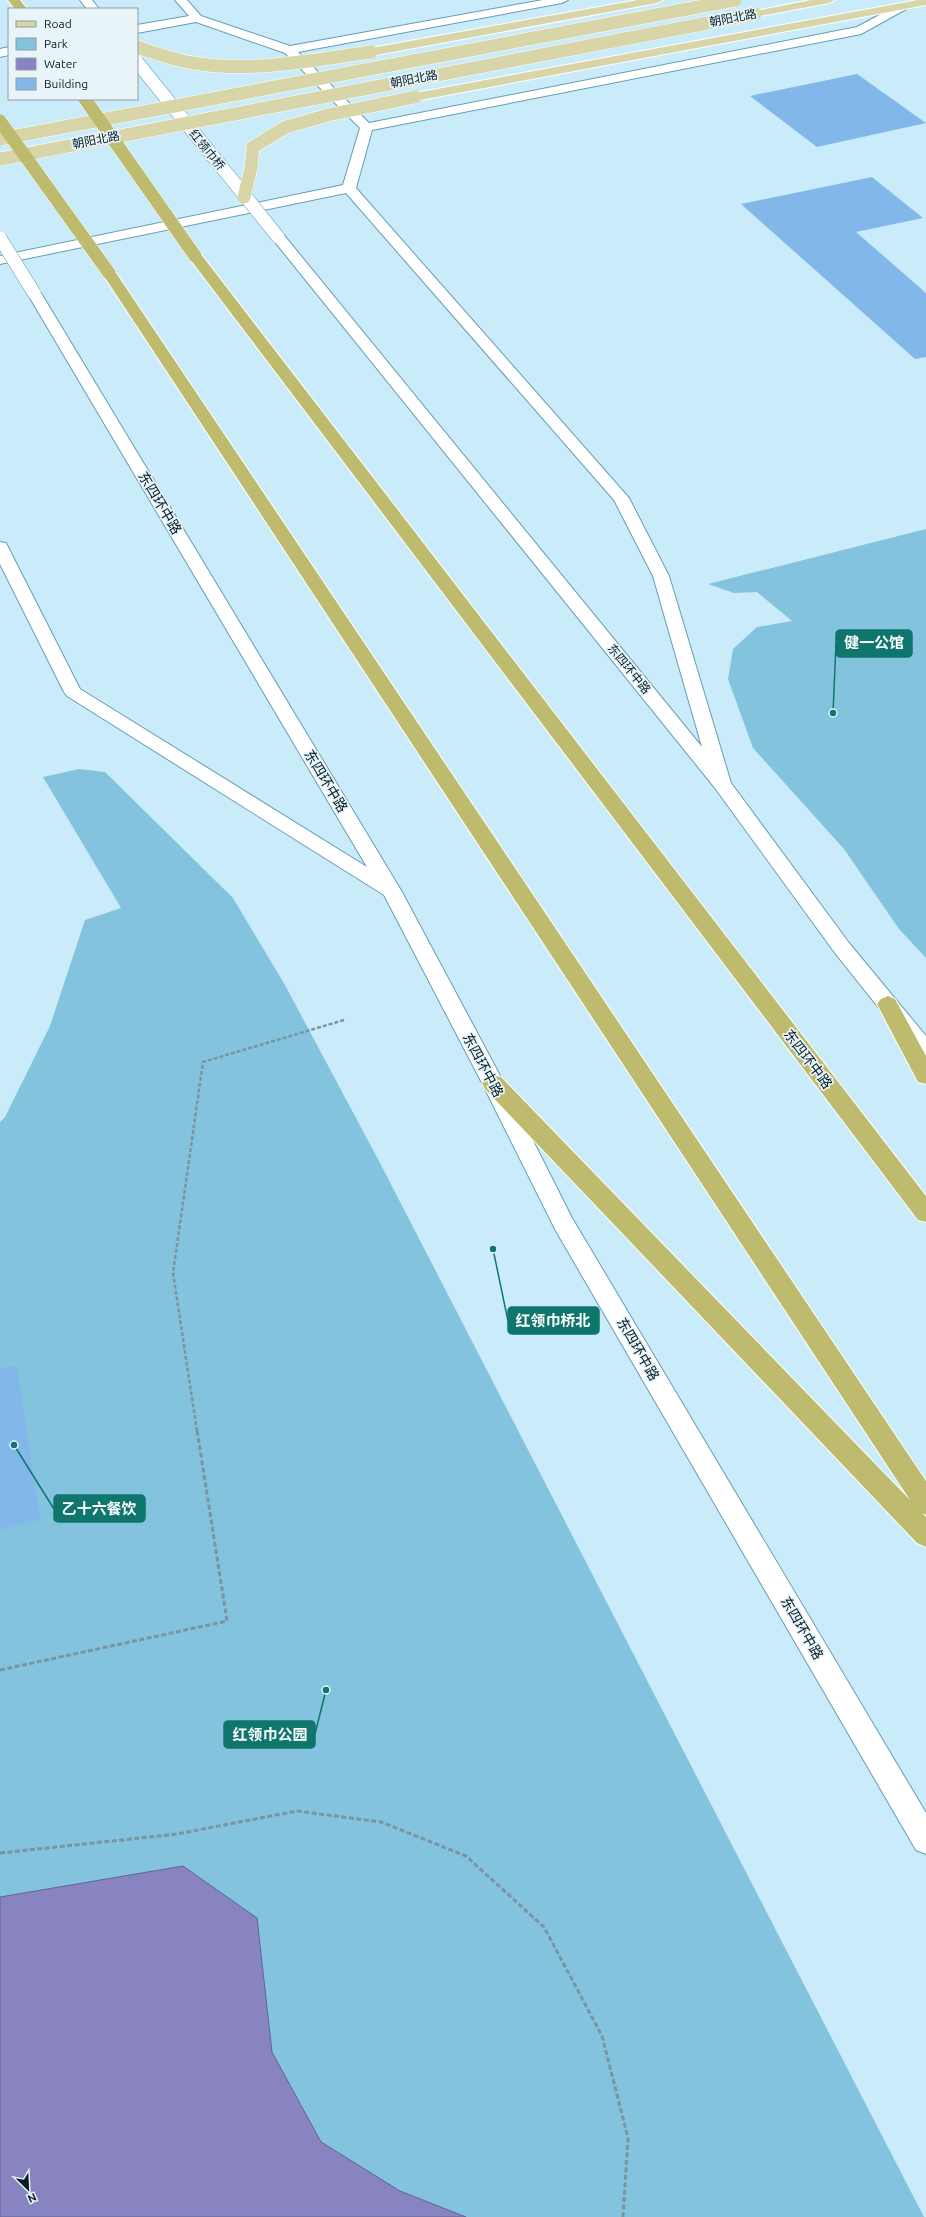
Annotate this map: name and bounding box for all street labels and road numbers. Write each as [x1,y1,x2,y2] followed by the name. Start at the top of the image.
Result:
[708,7,758,28] street label: 朝阳北路
[389,68,439,89] street label: 朝阳北路
[187,127,228,172] street label: 红领巾桥
[71,129,121,150] street label: 朝阳北路
[135,469,185,537] street label: 东四环中路
[605,641,653,696] street label: 东四环中路
[301,747,351,815] street label: 东四环中路
[781,1026,835,1092] street label: 东四环中路
[460,1030,506,1100] street label: 东四环中路
[614,1315,662,1383] street label: 东四环中路
[778,1594,826,1662] street label: 东四环中路

